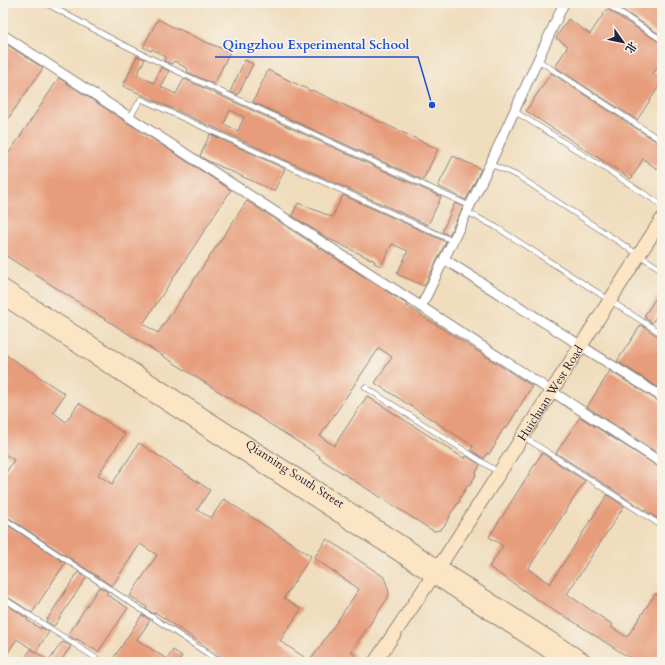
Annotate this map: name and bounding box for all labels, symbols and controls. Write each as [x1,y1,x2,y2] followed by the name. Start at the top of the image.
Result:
[603,22,643,62] north arrow
[215,32,418,57] callout: Qingzhou Experimental School
[223,36,410,54] text: Qingzhou Experimental School
[622,38,640,56] text: 北
[514,342,587,444] street label: Huichuan West Road
[242,436,347,512] street label: Qianning South Street

